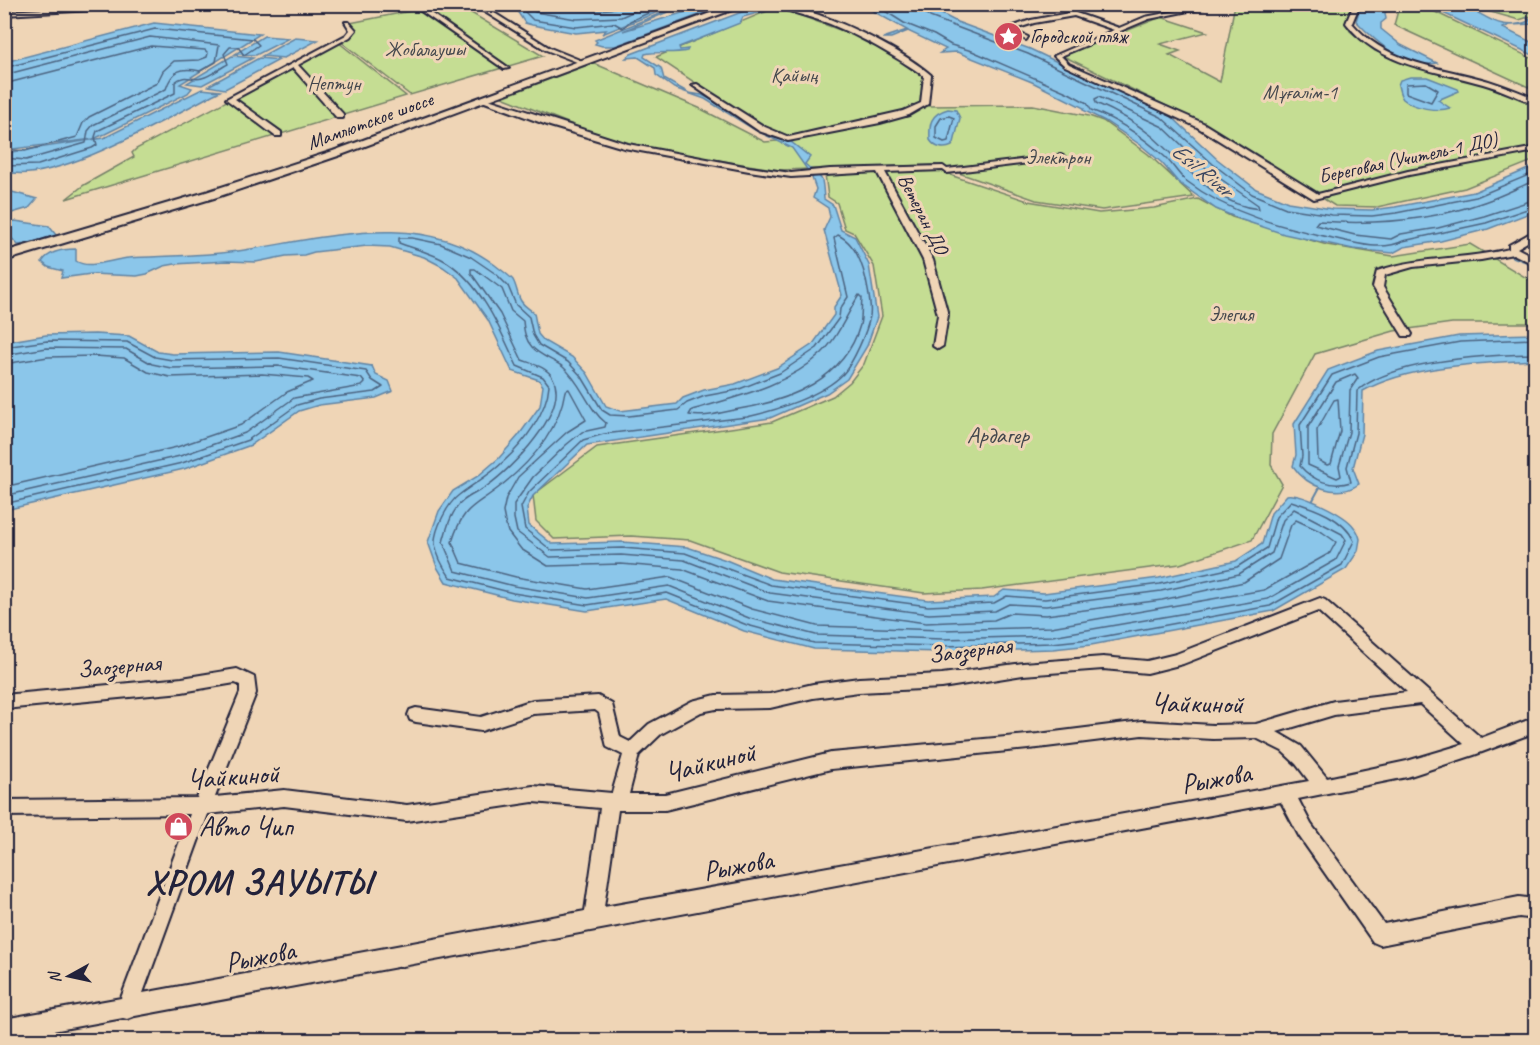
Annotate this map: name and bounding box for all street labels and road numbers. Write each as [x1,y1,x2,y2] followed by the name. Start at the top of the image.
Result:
[304,86,438,155] street label: Мамлютское шоссе
[1316,127,1501,189] street label: Береговая (Учитель-1 ДО)
[892,170,955,260] street label: Ветеран ДО
[927,630,1015,671] street label: Заозерная
[76,647,163,686] street label: Заозерная
[1151,685,1245,721] street label: Чайкиной
[661,734,760,790] street label: Чайкиной
[1178,754,1255,801] street label: Рыжова
[186,755,281,797] street label: Чайкиной
[700,841,777,888] street label: Рыжова
[222,932,300,980] street label: Рыжова

